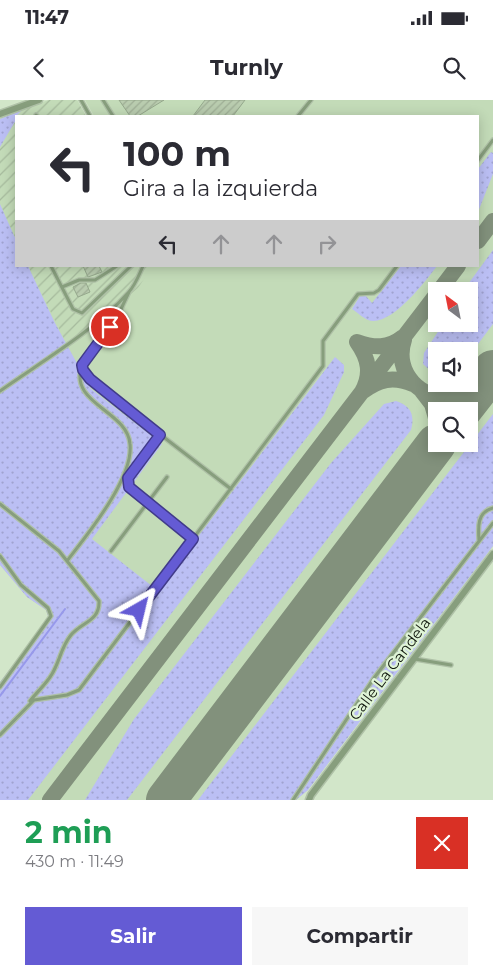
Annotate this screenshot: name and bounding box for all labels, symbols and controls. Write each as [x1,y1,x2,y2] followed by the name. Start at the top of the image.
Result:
[25,6,69,29] text: 11:47
[25,54,53,82] icon: back
[210,54,283,81] text: Turnly
[440,54,468,82] icon: search
[123,132,231,175] text: 100 m
[40,135,105,200] icon: left
[123,175,318,202] text: Gira a la izquierda
[154,230,182,258] icon: left
[207,230,235,258] icon: ahead
[260,230,288,258] icon: ahead
[313,230,341,258] icon: right
[428,282,478,332] north arrow
[428,282,478,452] map controls
[89,306,131,348] pin
[96,313,124,341] icon: arrive
[428,342,478,392] button: sound
[428,402,478,452] button: search
[112,583,164,635] position arrow
[345,614,434,724] street label: Calle La Candela
[25,814,112,851] text: 2 min
[416,817,468,869] button: close
[25,852,124,871] text: 430 m · 11:49
[25,907,242,965] button: Salir
[252,907,468,965] button: Compartir

